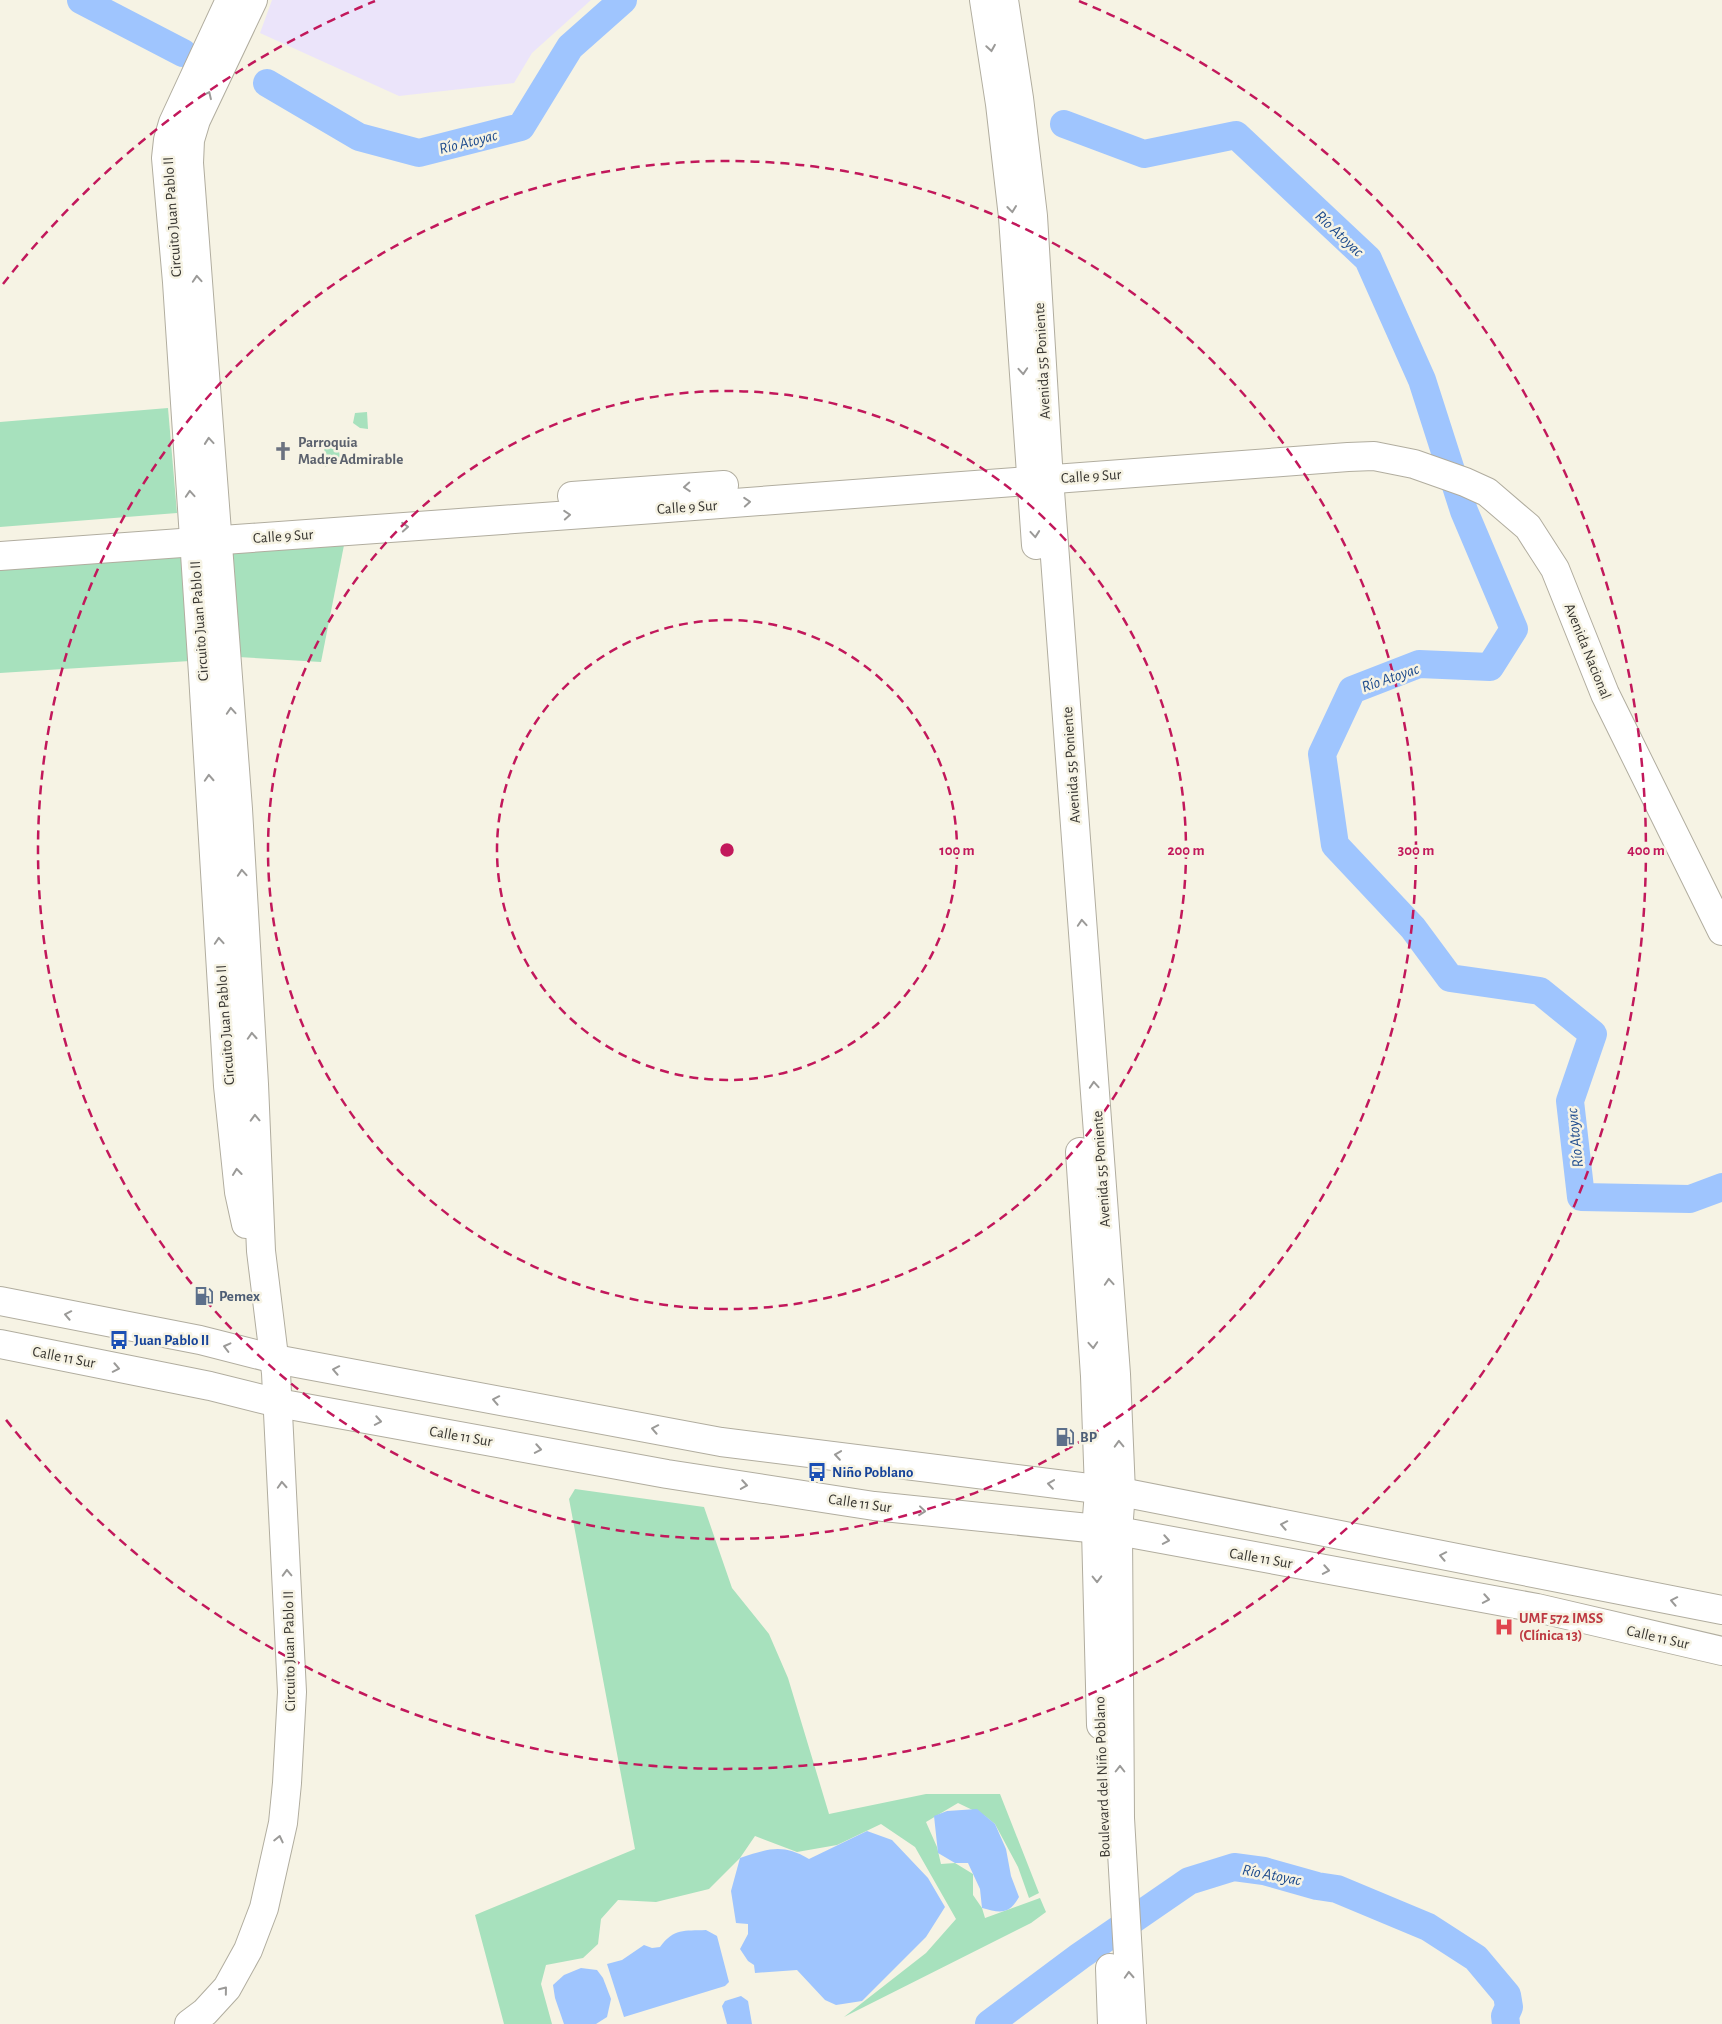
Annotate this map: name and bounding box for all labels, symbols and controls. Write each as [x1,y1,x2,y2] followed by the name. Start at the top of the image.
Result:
[986,44,996,53] one-way arrow
[202,91,212,100] one-way arrow
[437,127,500,157] water label: Río Atoyac
[161,156,184,278] street label: Circuito Juan Pablo II
[1006,206,1017,214] one-way arrow
[1312,208,1367,260] water label: Río Atoyac
[192,274,203,282] one-way arrow
[1032,302,1053,420] street label: Avenida 55 Poniente
[1018,368,1029,376] one-way arrow
[298,435,403,467] place label: Parroquia Madre Admirable
[204,436,215,444] one-way arrow
[272,440,294,462] church icon: Parroquia Madre Admirable
[1060,467,1122,486] street label: Calle 9 Sur
[683,482,691,493] one-way arrow
[185,490,196,498] one-way arrow
[743,497,751,508] one-way arrow
[656,498,718,517] street label: Calle 9 Sur
[564,510,572,521] one-way arrow
[401,522,409,533] one-way arrow
[252,527,314,546] street label: Calle 9 Sur
[1029,530,1040,538] one-way arrow
[188,560,211,682] street label: Circuito Juan Pablo II
[1562,601,1614,701] street label: Avenida Nacional
[1360,660,1422,695] water label: Río Atoyac
[1060,706,1083,824] street label: Avenida 55 Poniente
[226,707,237,715] one-way arrow
[203,774,214,782] one-way arrow
[718,841,736,859] centre of rings
[939,843,975,858] text: 100 m
[1167,843,1205,858] text: 200 m
[1398,843,1434,858] text: 300 m
[1627,843,1665,858] text: 400 m
[236,869,247,877] one-way arrow
[1077,918,1088,926] one-way arrow
[214,936,225,944] one-way arrow
[214,964,237,1086] street label: Circuito Juan Pablo II
[246,1031,257,1039] one-way arrow
[1089,1080,1100,1088] one-way arrow
[1564,1107,1586,1168] water label: Río Atoyac
[1090,1110,1113,1228] street label: Avenida 55 Poniente
[250,1114,261,1122] one-way arrow
[232,1168,243,1176] one-way arrow
[1104,1277,1115,1285] one-way arrow
[193,1285,215,1307] fuel station icon: Pemex
[219,1289,260,1304] place label: Pemex
[64,1310,73,1320] one-way arrow
[108,1329,130,1351] bus stop icon: Juan Pablo II
[134,1333,210,1348] place label: Juan Pablo II
[223,1342,232,1353] one-way arrow
[1088,1342,1099,1350] one-way arrow
[31,1344,97,1371] street label: Calle 11 Sur
[112,1362,121,1372] one-way arrow
[332,1365,340,1376] one-way arrow
[491,1395,500,1405] one-way arrow
[373,1416,382,1426] one-way arrow
[428,1424,494,1449] street label: Calle 11 Sur
[651,1425,660,1435] one-way arrow
[1054,1426,1076,1448] fuel station icon: BP
[1080,1430,1098,1445] place label: BP
[1113,1439,1124,1447] one-way arrow
[533,1444,542,1454] one-way arrow
[833,1451,842,1461] one-way arrow
[806,1461,828,1483] bus stop icon: Niño Poblano
[832,1465,913,1480] place label: Niño Poblano
[1046,1479,1054,1490] one-way arrow
[277,1480,288,1488] one-way arrow
[740,1480,749,1490] one-way arrow
[827,1492,893,1515] street label: Calle 11 Sur
[919,1505,927,1516] one-way arrow
[1279,1520,1288,1530] one-way arrow
[1162,1535,1170,1545] one-way arrow
[1228,1546,1294,1571] street label: Calle 11 Sur
[1439,1551,1448,1562] one-way arrow
[1321,1564,1330,1574] one-way arrow
[281,1568,292,1576] one-way arrow
[1092,1575,1103,1583] one-way arrow
[281,1591,298,1711] street label: Circuito Juan Pablo II
[1481,1594,1490,1604] one-way arrow
[1670,1596,1679,1607] one-way arrow
[1519,1611,1603,1643] place label: UMF 572 IMSS (Clínica 13)
[1493,1616,1515,1638] hospital icon: UMF 572 IMSS (Clínica 13)
[1625,1623,1691,1652] street label: Calle 11 Sur
[1092,1696,1113,1858] street label: Boulevard del Niño Poblano
[1115,1765,1125,1772] one-way arrow
[273,1835,284,1844] one-way arrow
[1241,1861,1303,1889] water label: Río Atoyac
[1124,1971,1135,1979] one-way arrow
[218,1987,227,1996] one-way arrow

